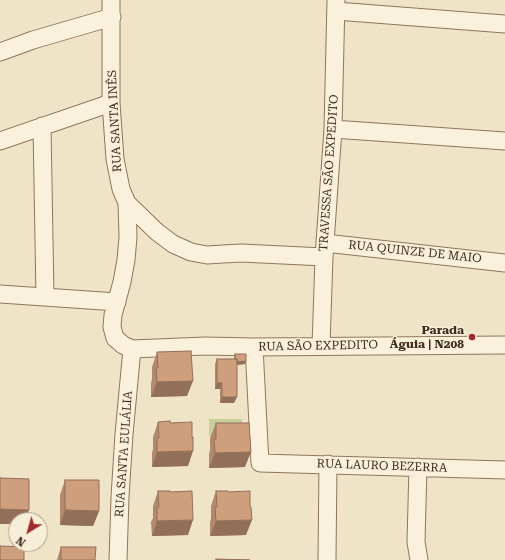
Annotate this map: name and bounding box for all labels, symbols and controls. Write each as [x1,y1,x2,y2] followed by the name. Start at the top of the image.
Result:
[105,69,125,173] street label: RUA SANTA INÊS
[316,94,342,252] street label: TRAVESSA SÃO EXPEDITO
[348,238,482,266] street label: RUA QUINZE DE MAIO
[390,323,464,351] place label: Parada Águia | N208
[467,332,477,342] marker: Parada Águia | N208
[258,338,378,354] street label: RUA SÃO EXPEDITO
[112,390,136,518] street label: RUA SANTA EULÁLIA
[316,457,448,475] street label: RUA LAURO BEZERRA
[8,512,48,552] north arrow
[14,533,28,549] text: N

